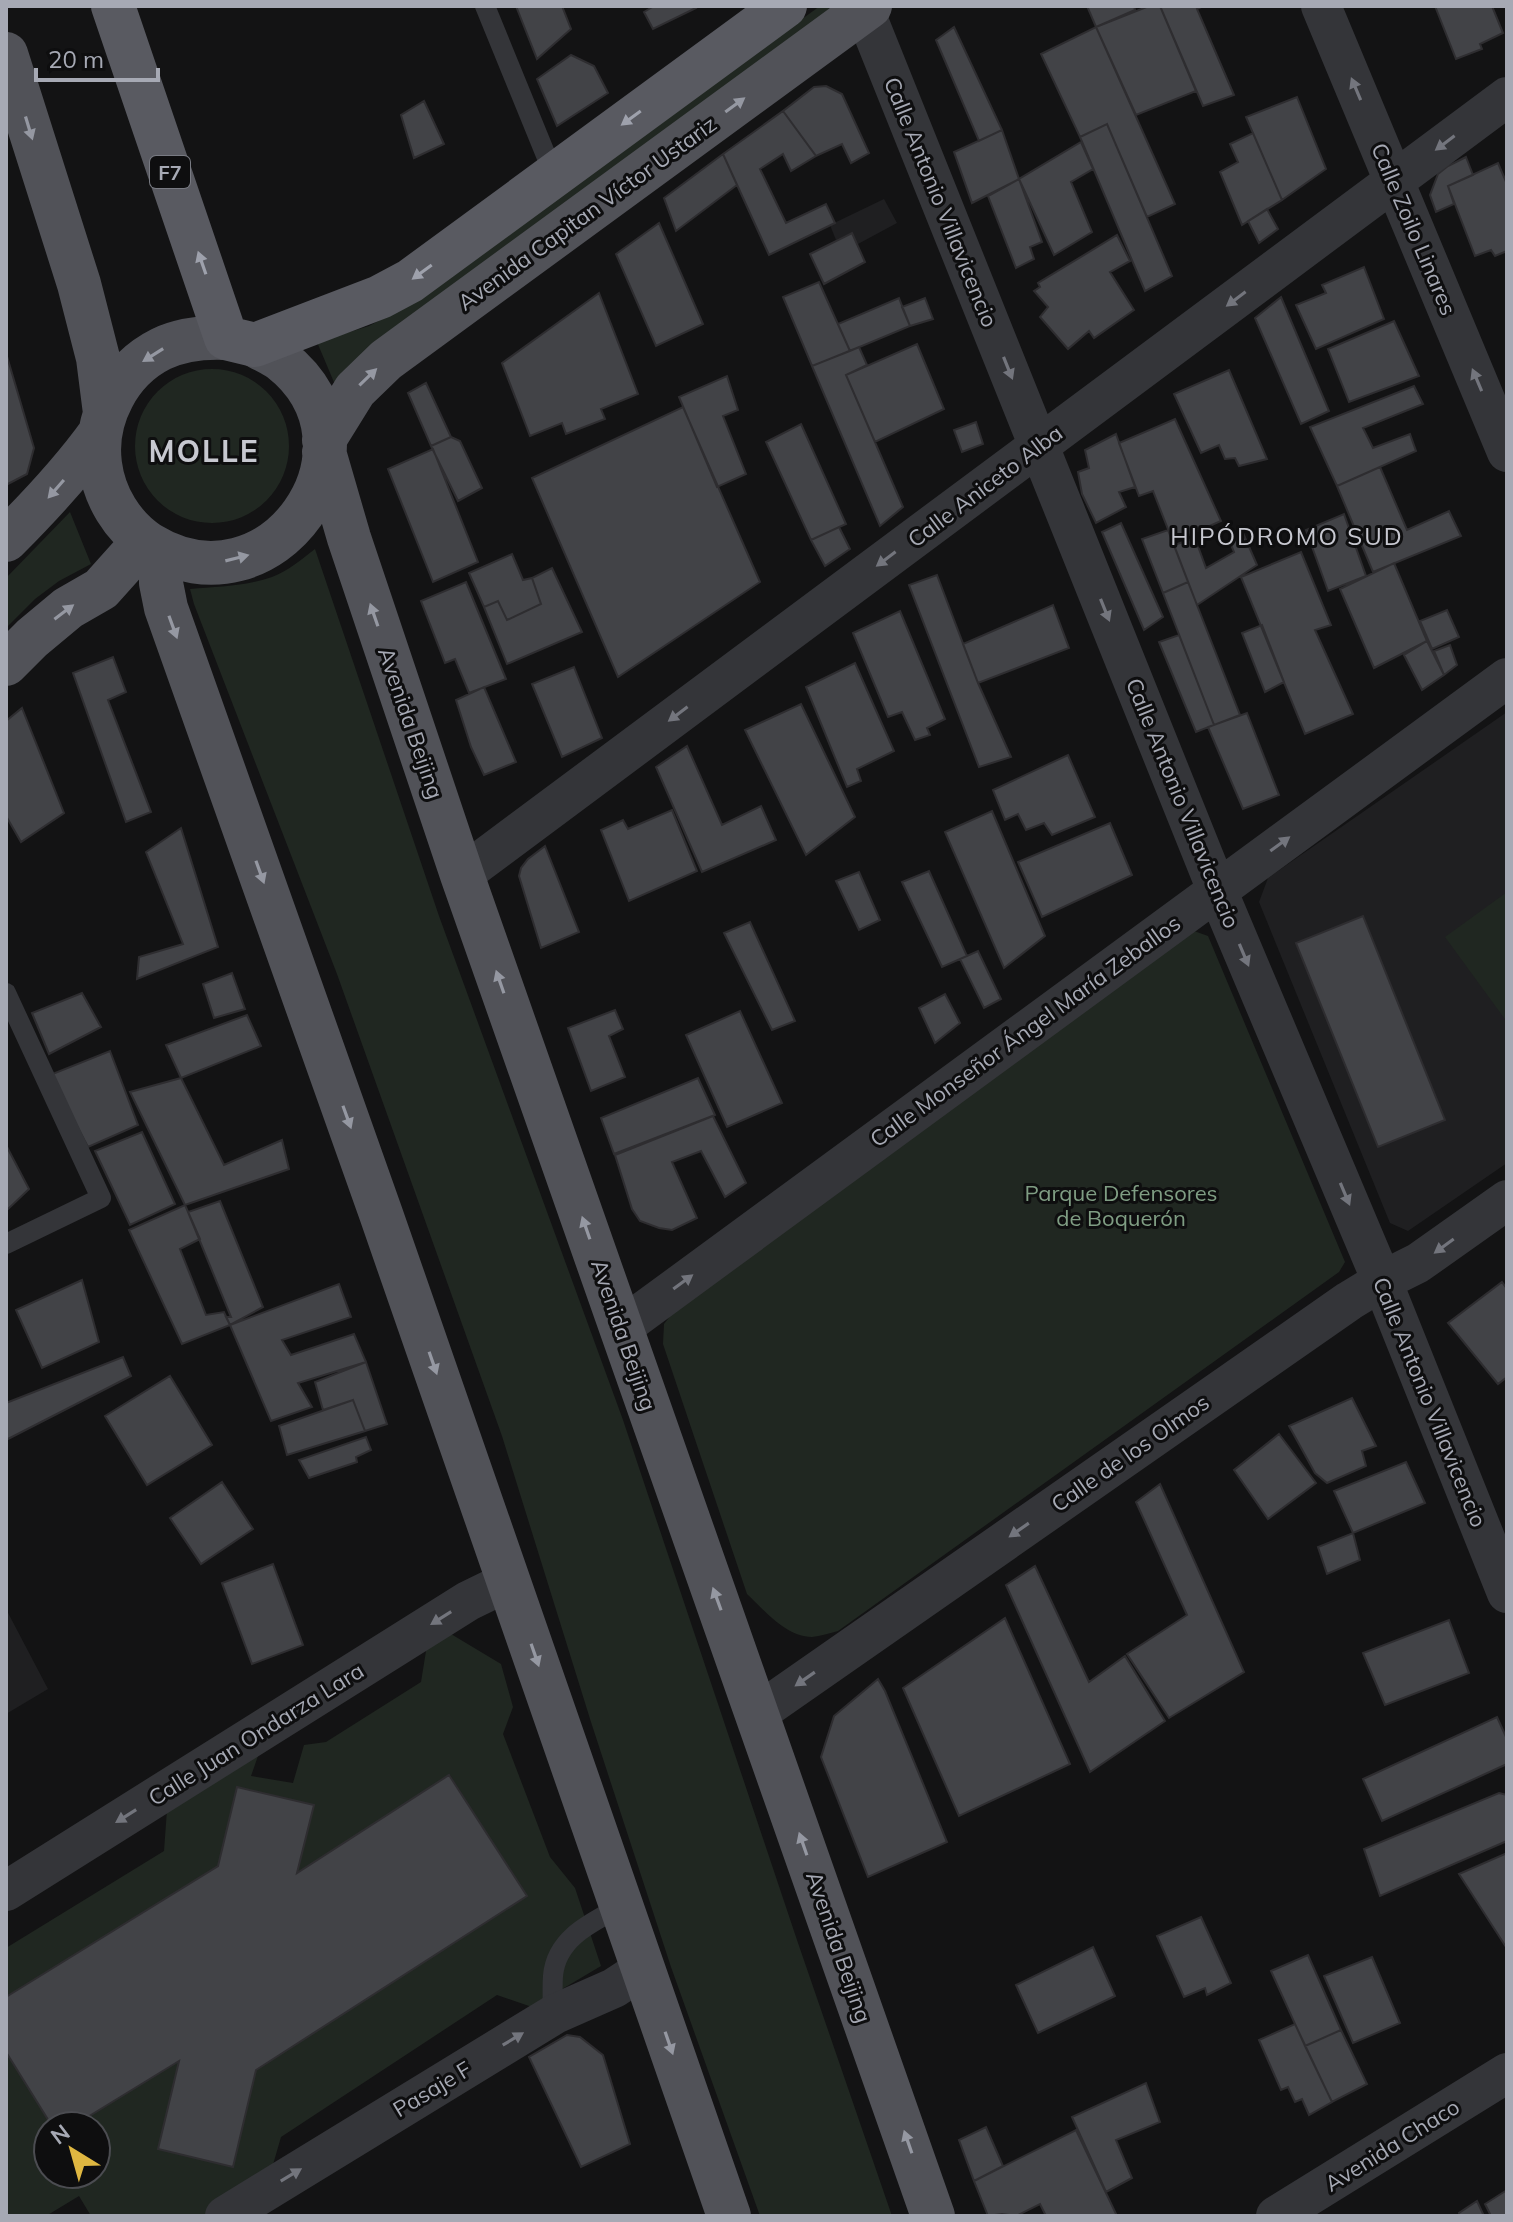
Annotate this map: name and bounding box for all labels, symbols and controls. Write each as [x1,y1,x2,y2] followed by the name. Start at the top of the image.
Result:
[36,32,158,82] scale bar
[48,44,104,74] text: 20 m
[878,73,1004,331] street label: Calle Antonio Villavicencio
[1349,77,1362,101] one-way arrow
[724,98,745,113] one-way arrow
[452,110,722,316] street label: Avenida Capitan Víctor Ustariz
[621,110,642,126] one-way arrow
[23,117,36,141] one-way arrow
[1434,135,1455,151] one-way arrow
[1365,139,1463,319] street label: Calle Zoilo Linares
[150,156,190,188] road number: F7
[196,251,208,275] one-way arrow
[411,264,432,280] one-way arrow
[1226,291,1247,306] one-way arrow
[142,348,164,362] one-way arrow
[1002,356,1015,380] one-way arrow
[358,368,377,386] one-way arrow
[1470,368,1483,392] one-way arrow
[902,419,1068,553] street label: Calle Aniceto Alba
[148,432,260,470] district label: MOLLE
[47,479,65,498] one-way arrow
[1170,521,1404,551] district label: HIPÓDROMO SUD
[224,551,249,564] one-way arrow
[876,551,897,567] one-way arrow
[1099,598,1112,622] one-way arrow
[368,603,380,627] one-way arrow
[54,605,75,621] one-way arrow
[167,615,180,639] one-way arrow
[372,644,450,802] street label: Avenida Beijing
[1120,674,1246,932] street label: Calle Antonio Villavicencio
[668,706,688,722] one-way arrow
[1269,836,1291,852] one-way arrow
[254,860,266,884] one-way arrow
[864,909,1186,1153] street label: Calle Monseñor Ángel María Zeballos
[1238,943,1251,966] one-way arrow
[493,970,506,994] one-way arrow
[341,1106,353,1130] one-way arrow
[1024,1179,1218,1232] park label: Parque Defensores de Boquerón
[1339,1182,1352,1206] one-way arrow
[580,1215,592,1239] one-way arrow
[1433,1237,1454,1253] one-way arrow
[585,1256,663,1414] street label: Avenida Beijing
[1367,1273,1493,1531] street label: Calle Antonio Villavicencio
[673,1275,694,1290] one-way arrow
[427,1351,440,1375] one-way arrow
[1046,1388,1214,1518] street label: Calle de los Olmos
[1008,1522,1029,1537] one-way arrow
[710,1587,722,1611] one-way arrow
[430,1611,452,1625] one-way arrow
[529,1643,541,1667] one-way arrow
[143,1656,369,1812] street label: Calle Juan Ondarza Lara
[795,1671,816,1686] one-way arrow
[114,1808,137,1823] one-way arrow
[797,1832,809,1856] one-way arrow
[800,1868,878,2026] street label: Avenida Beijing
[664,2031,676,2055] one-way arrow
[502,2033,524,2047] one-way arrow
[388,2055,476,2123] street label: Pasaje F
[1319,2092,1465,2198] street label: Avenida Chaco
[32,2110,112,2190] north arrow
[45,2118,75,2150] text: N
[901,2130,913,2154] one-way arrow
[280,2169,302,2183] one-way arrow

